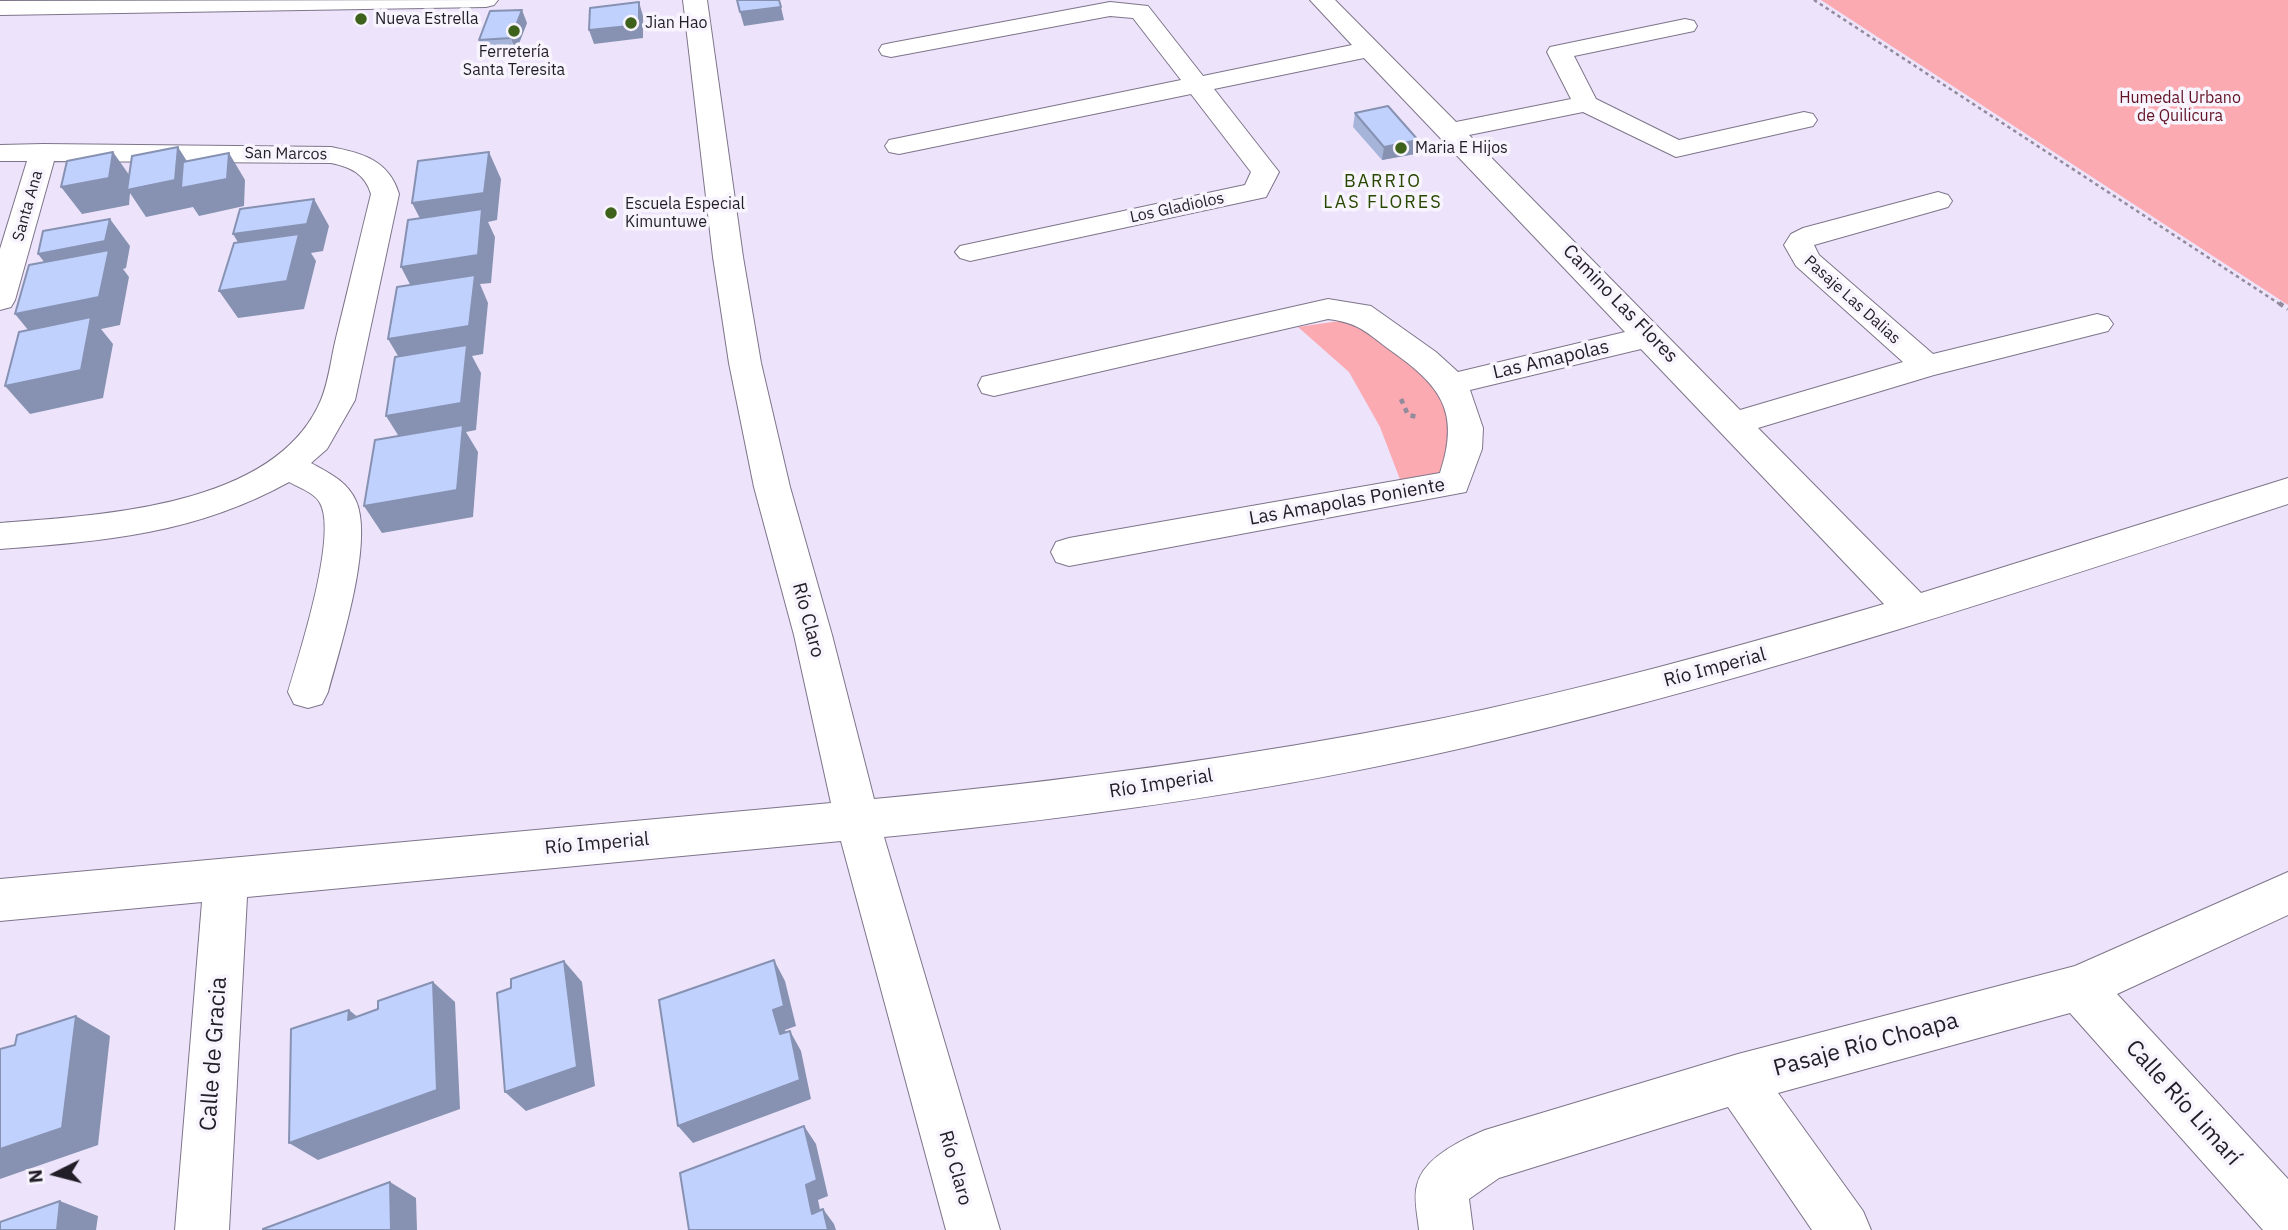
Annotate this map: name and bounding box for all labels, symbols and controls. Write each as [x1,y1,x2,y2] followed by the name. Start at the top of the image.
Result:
[375,9,478,29] place label: Nueva Estrella
[353,11,369,27] marker: Nueva Estrella
[645,13,707,33] place label: Jian Hao
[623,15,639,31] marker: Jian Hao
[506,23,522,39] marker: Ferretería Santa Teresita
[463,42,565,80] place label: Ferretería Santa Teresita
[2119,88,2241,126] park label: Humedal Urbano de Quilicura
[1415,138,1508,158] place label: Maria E Hijos
[1393,140,1409,156] marker: Maria E Hijos
[244,144,328,164] street label: San Marcos
[9,168,47,244] street label: Santa Ana
[1325,171,1441,214] district label: BARRIO LAS FLORES
[1128,189,1226,227] street label: Los Gladiolos
[625,194,745,232] place label: Escuela Especial Kimuntuwe
[603,205,619,221] marker: Escuela Especial Kimuntuwe
[1558,240,1682,368] street label: Camino Las Flores
[1800,252,1904,348] street label: Pasaje Las Dalias
[1491,336,1611,384] street label: Las Amapolas
[1247,474,1447,530] street label: Las Amapolas Poniente
[787,580,829,660] street label: Río Claro
[1661,643,1769,693] street label: Río Imperial
[1108,765,1214,803] street label: Río Imperial
[544,828,650,860] street label: Río Imperial
[195,976,233,1132] street label: Calle de Gracia
[1771,1007,1961,1083] street label: Pasaje Río Choapa
[2119,1034,2247,1172] street label: Calle Río Limarí
[933,1128,977,1208] street label: Río Claro
[21,1139,91,1209] north arrow
[22,1168,48,1184] text: N

